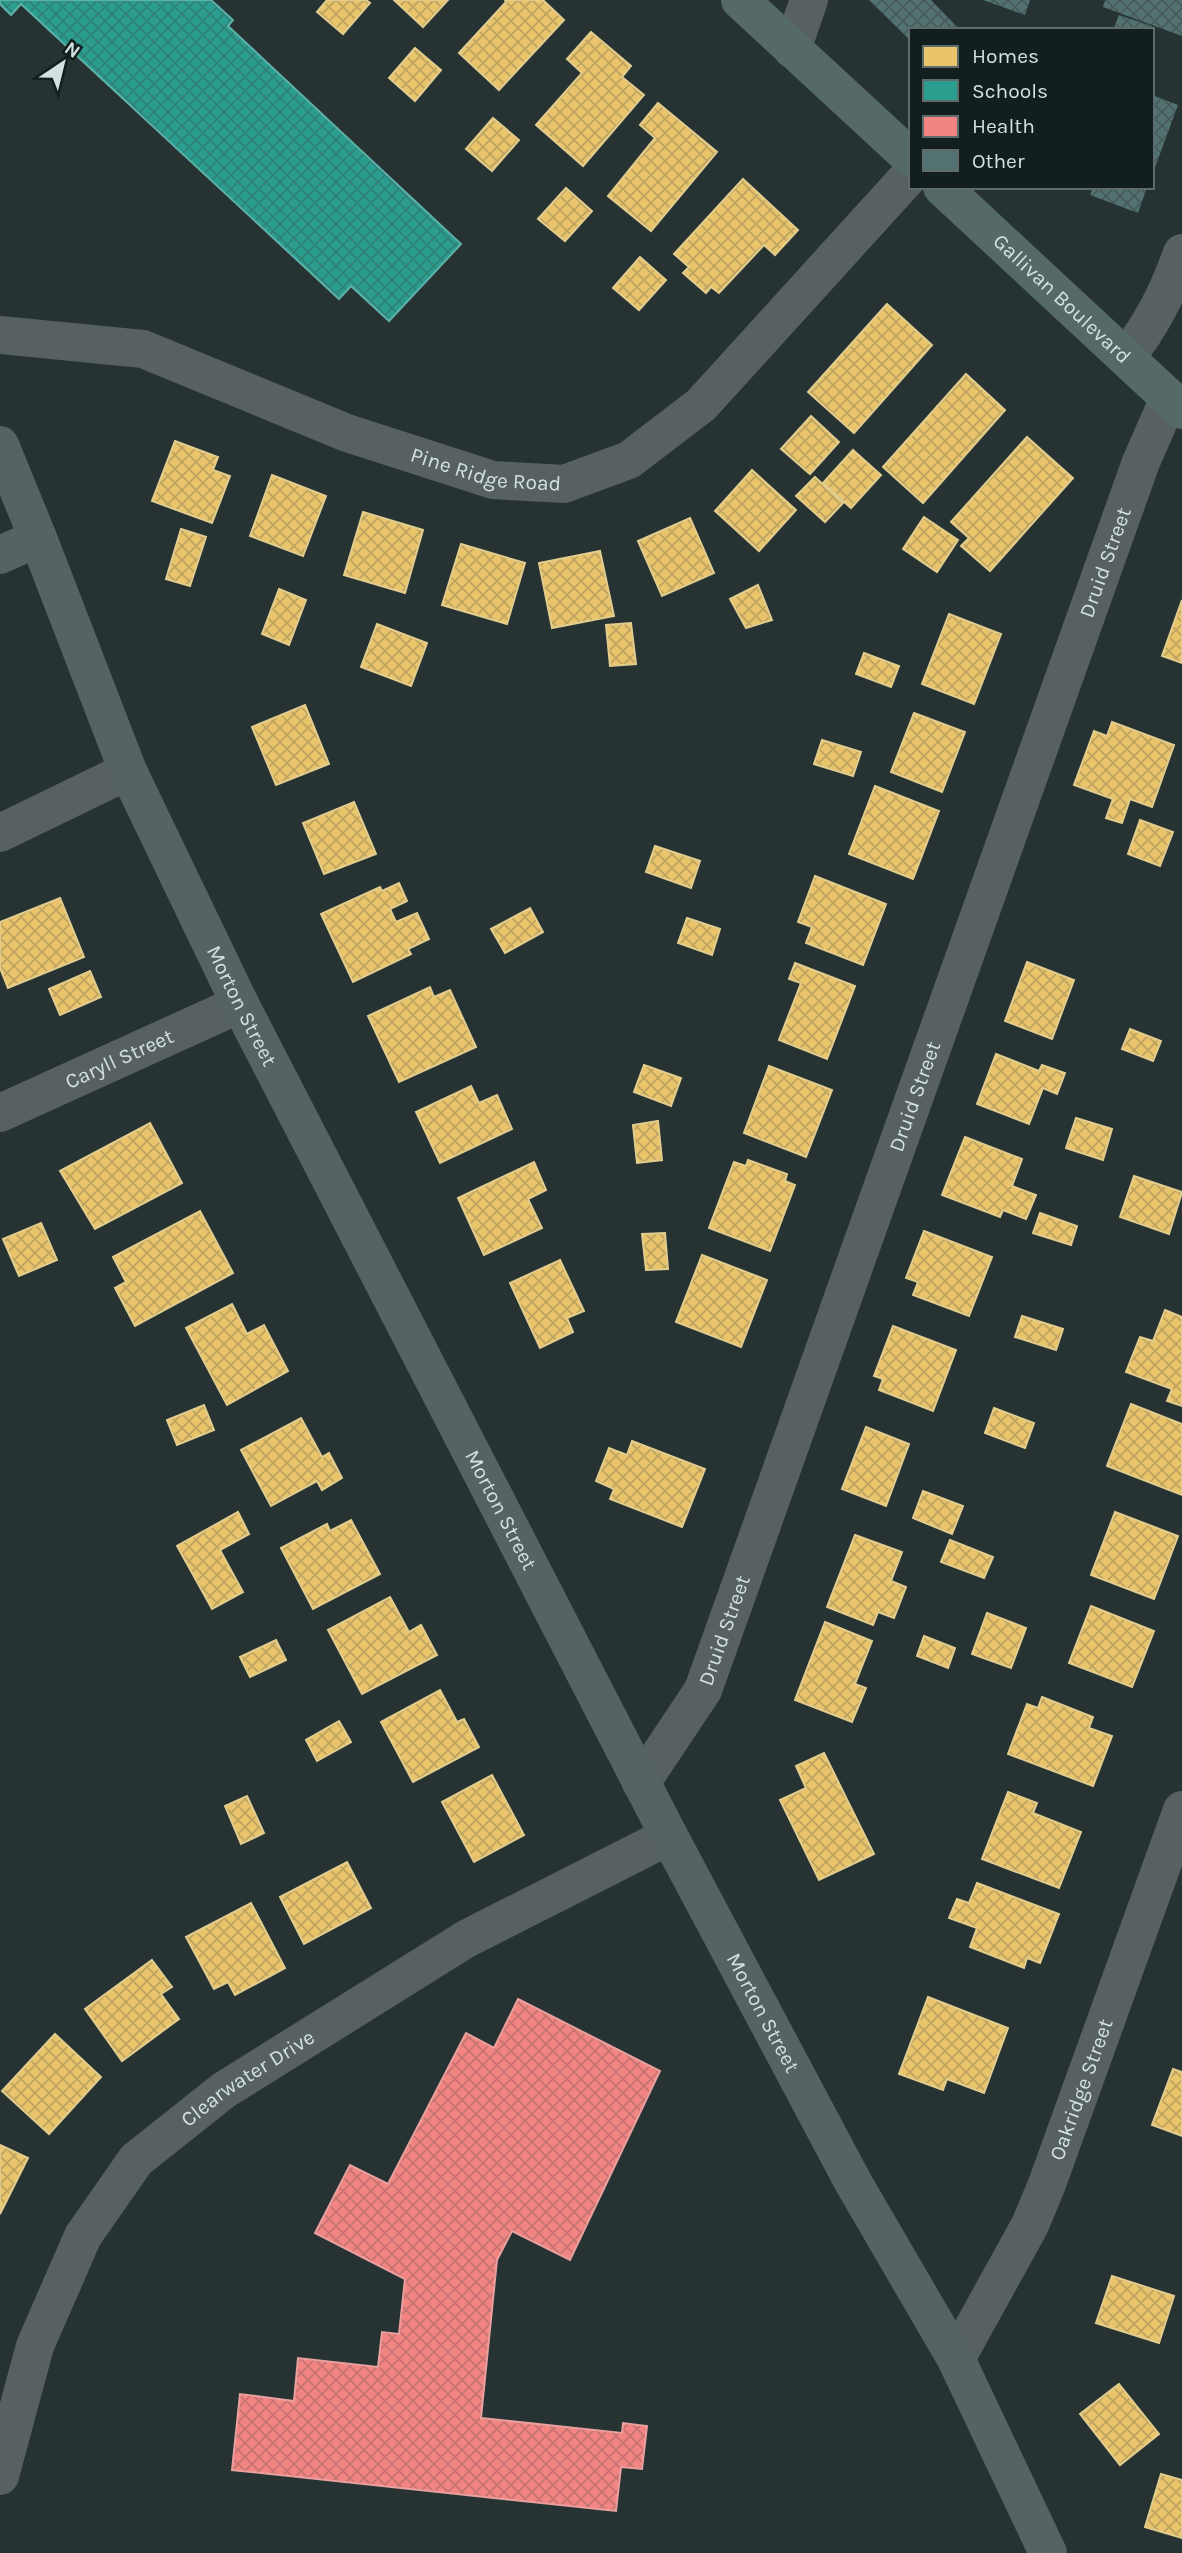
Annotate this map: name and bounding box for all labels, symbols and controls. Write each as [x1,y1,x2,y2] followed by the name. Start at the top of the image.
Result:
[28,28,98,98] north arrow
[909,28,1154,189] legend
[60,37,84,63] text: N
[972,44,1039,68] text: Homes
[972,79,1048,103] text: Schools
[972,114,1035,138] text: Health
[972,149,1025,173] text: Other
[988,229,1136,368] street label: Gallivan Boulevard
[408,442,562,496] street label: Pine Ridge Road
[1074,504,1136,621] street label: Druid Street
[202,941,282,1070] street label: Morton Street
[61,1024,177,1094] street label: Caryll Street
[884,1038,945,1155] street label: Druid Street
[460,1446,542,1574] street label: Morton Street
[694,1572,755,1689] street label: Druid Street
[721,1949,805,2077] street label: Morton Street
[1045,2015,1118,2163] street label: Oakridge Street
[176,2025,319,2132] street label: Clearwater Drive

